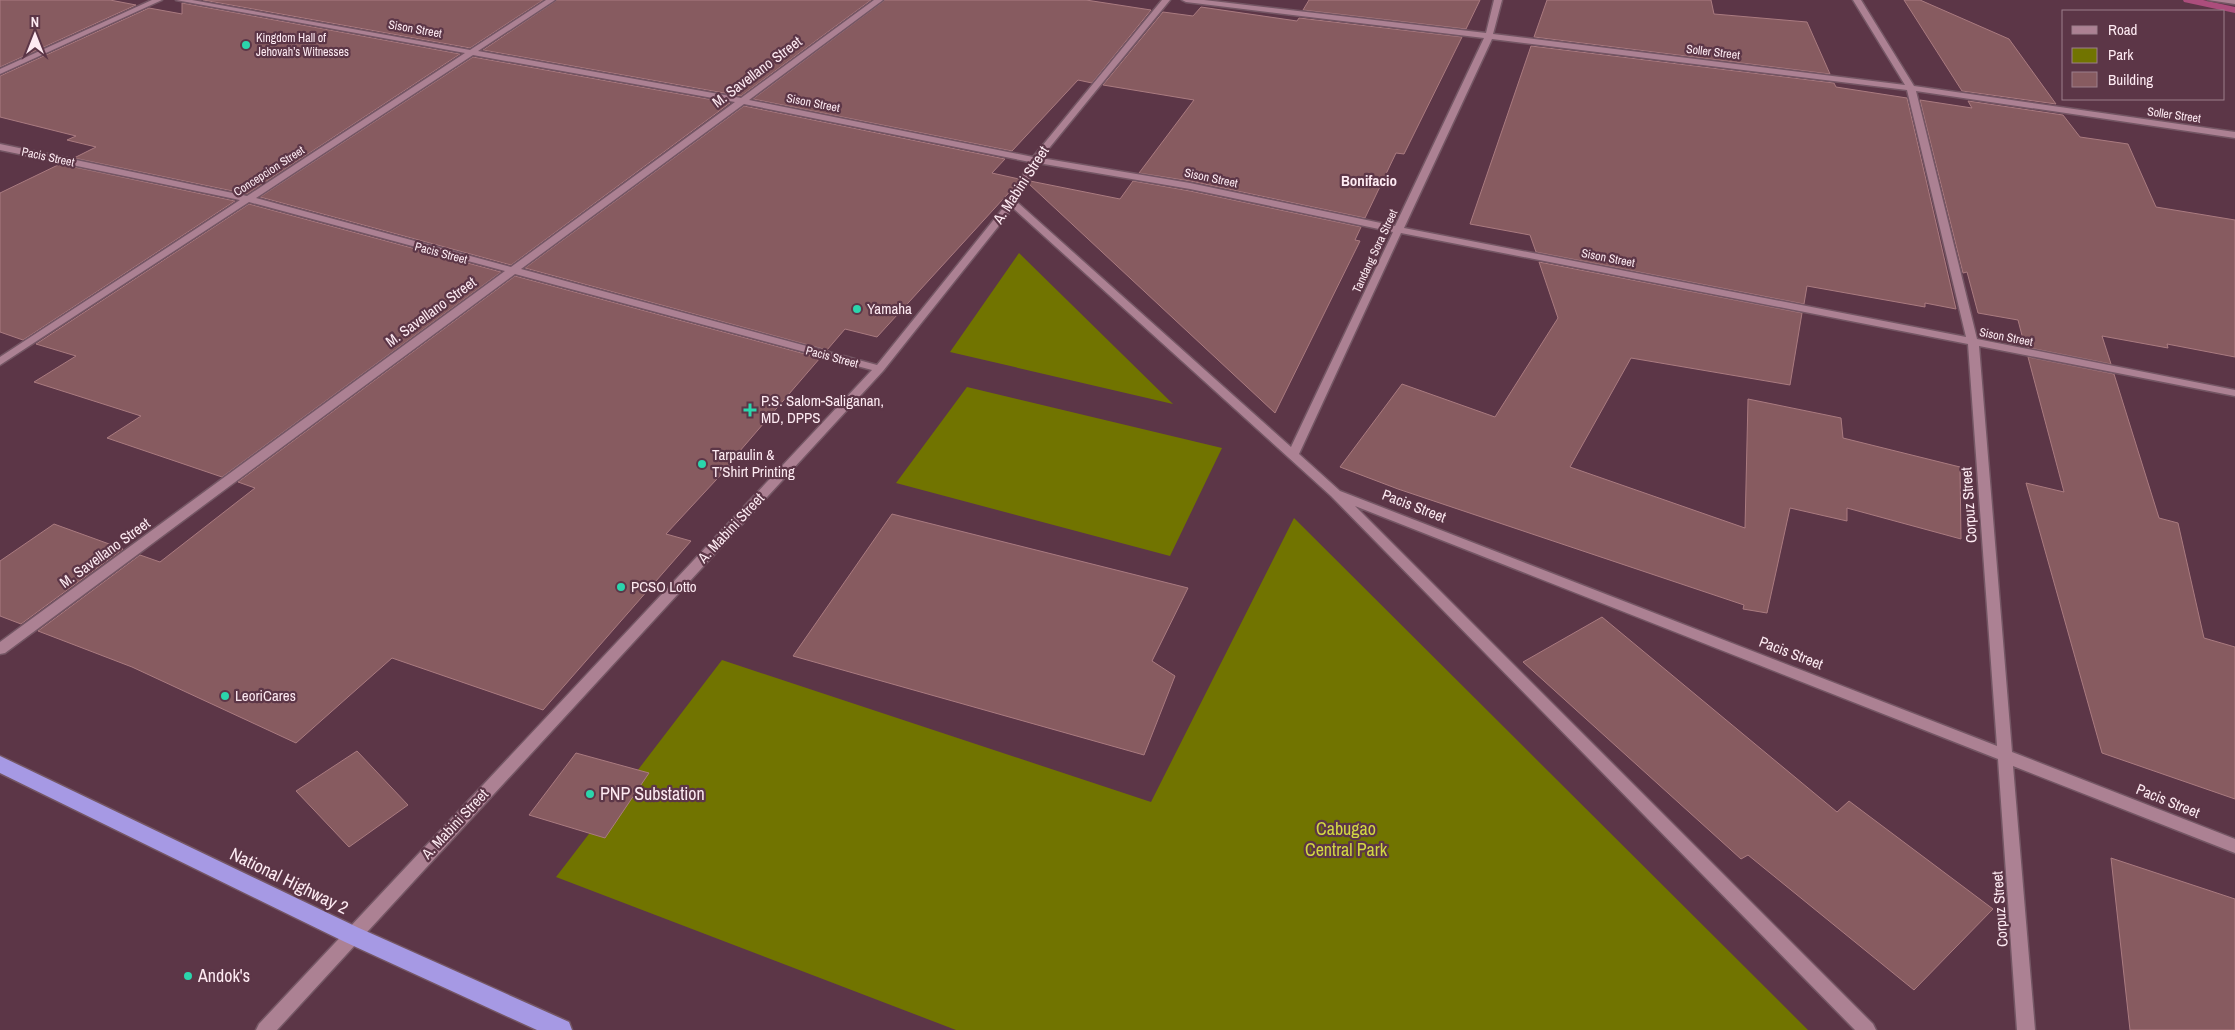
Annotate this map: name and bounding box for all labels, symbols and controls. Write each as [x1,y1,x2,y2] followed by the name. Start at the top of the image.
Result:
[10,10,60,60] north arrow
[2062,10,2225,100] legend
[31,13,39,31] text: N
[387,16,443,42] street label: Sison Street
[2108,19,2137,40] text: Road
[256,30,349,60] place label: Kingdom Hall of Jehovah’s Witnesses
[708,31,806,112] street label: M. Savellano Street
[240,39,252,51] marker: Kingdom Hall of Jehovah’s Witnesses
[1685,41,1741,63] street label: Soller Street
[2108,44,2134,65] text: Park
[2108,69,2153,90] text: Building
[785,90,841,116] street label: Sison Street
[2146,103,2202,127] street label: Soller Street
[987,141,1054,229] street label: A. Mabini Street
[230,142,308,200] street label: Concepcion Street
[20,144,76,170] street label: Pacis Street
[1183,165,1239,192] street label: Sison Street
[1341,170,1397,191] district label: Bonifacio
[1349,206,1401,295] street label: Tandang Sora Street
[413,238,469,268] street label: Pacis Street
[1580,245,1636,271] street label: Sison Street
[381,271,481,352] street label: M. Savellano Street
[867,298,912,319] place label: Yamaha
[851,303,863,315] marker: Yamaha
[1978,324,2034,350] street label: Sison Street
[804,342,860,372] street label: Pacis Street
[761,390,884,428] place label: P.S. Salom-Saliganan, MD, DPPS
[743,403,757,417] marker: P.S. Salom-Saliganan, MD, DPPS
[712,444,795,482] place label: Tarpaulin & T’Shirt Printing
[696,458,708,470] marker: Tarpaulin & T’Shirt Printing
[1955,466,1982,544] street label: Corpuz Street
[1379,484,1450,528] street label: Pacis Street
[692,488,769,568] street label: A. Mabini Street
[55,512,155,593] street label: M. Savellano Street
[631,576,697,597] place label: PCSO Lotto
[615,581,627,593] marker: PCSO Lotto
[1756,631,1827,675] street label: Pacis Street
[235,685,296,706] place label: LeoriCares
[219,690,231,702] marker: LeoriCares
[2133,778,2204,823] street label: Pacis Street
[600,781,705,806] place label: PNP Substation
[416,784,493,864] street label: A. Mabini Street
[584,788,596,800] marker: PNP Substation
[1305,816,1388,862] park label: Cabugao Central Park
[226,841,353,920] street label: National Highway 2
[1986,870,2013,948] street label: Corpuz Street
[197,963,250,988] place label: Andok's
[182,970,194,982] marker: Andok's

